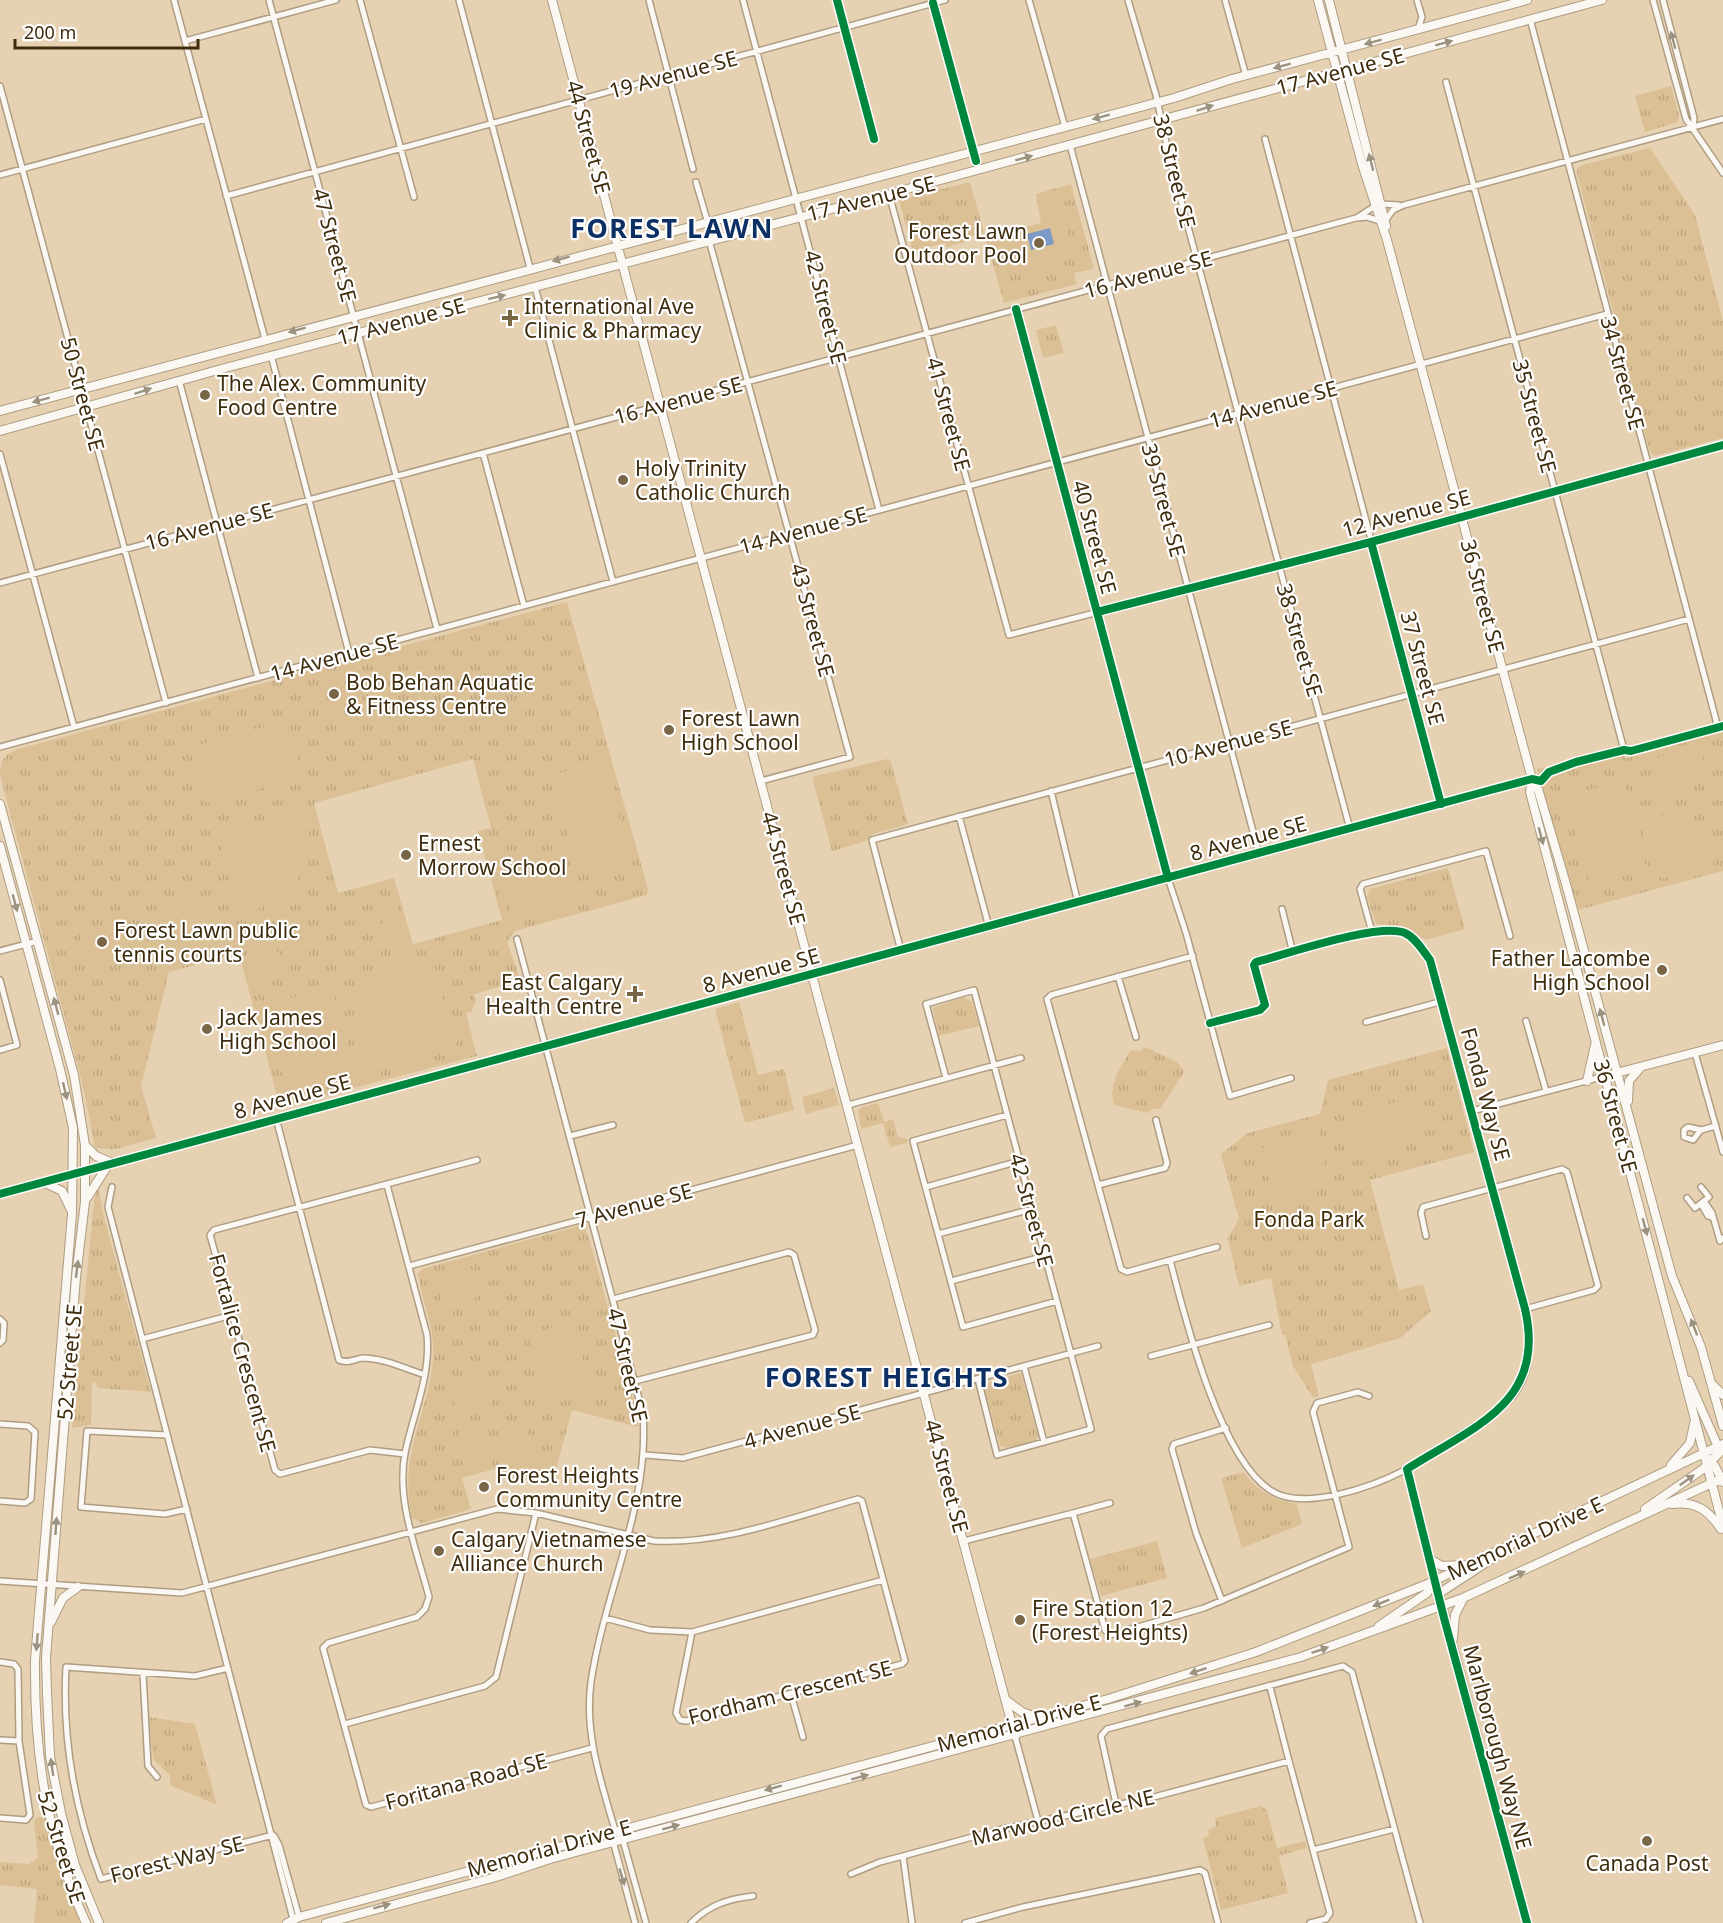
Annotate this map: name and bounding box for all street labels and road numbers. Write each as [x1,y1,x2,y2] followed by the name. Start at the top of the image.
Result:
[1273,40,1407,102] street label: 17 Avenue SE
[606,43,740,105] street label: 19 Avenue SE
[560,77,618,197] street label: 44 Street SE
[1147,111,1203,231] street label: 38 Street SE
[804,168,938,228] street label: 17 Avenue SE
[306,185,364,305] street label: 47 Street SE
[1081,243,1215,305] street label: 16 Avenue SE
[798,247,854,367] street label: 42 Street SE
[334,290,468,352] street label: 17 Avenue SE
[1594,313,1652,433] street label: 34 Street SE
[54,334,112,454] street label: 50 Street SE
[920,354,978,474] street label: 41 Street SE
[1506,356,1564,476] street label: 35 Street SE
[611,369,745,431] street label: 16 Avenue SE
[1206,373,1340,435] street label: 14 Avenue SE
[1135,440,1193,560] street label: 39 Street SE
[1066,477,1124,597] street label: 40 Street SE
[1339,482,1473,544] street label: 12 Avenue SE
[142,495,276,557] street label: 16 Avenue SE
[736,499,870,561] street label: 14 Avenue SE
[1454,536,1512,656] street label: 36 Street SE
[784,560,842,680] street label: 43 Street SE
[1270,580,1330,700] street label: 38 Street SE
[1394,608,1452,728] street label: 37 Street SE
[267,626,401,688] street label: 14 Avenue SE
[1161,712,1295,774] street label: 10 Avenue SE
[755,808,813,928] street label: 44 Street SE
[1186,809,1310,867] street label: 8 Avenue SE
[699,941,823,999] street label: 8 Avenue SE
[1455,1024,1517,1164] street label: Fonda Way SE
[1587,1056,1645,1176] street label: 36 Street SE
[230,1067,354,1125] street label: 8 Avenue SE
[1003,1150,1061,1270] street label: 42 Street SE
[572,1176,696,1234] street label: 7 Avenue SE
[203,1251,283,1455] street label: Fortalice Crescent SE
[50,1303,88,1421] street label: 52 Street SE
[601,1305,655,1425] street label: 47 Street SE
[740,1397,864,1455] street label: 4 Avenue SE
[918,1416,976,1536] street label: 44 Street SE
[1442,1490,1608,1586] street label: Memorial Drive E
[1457,1642,1539,1852] street label: Marlborough Way NE
[685,1653,895,1731] street label: Fordham Crescent SE
[934,1688,1104,1758] street label: Memorial Drive E
[382,1746,550,1816] street label: Foritana Road SE
[969,1782,1157,1852] street label: Marwood Circle NE
[32,1787,92,1907] street label: 52 Street SE
[464,1813,634,1883] street label: Memorial Drive E
[107,1829,247,1889] street label: Forest Way SE

